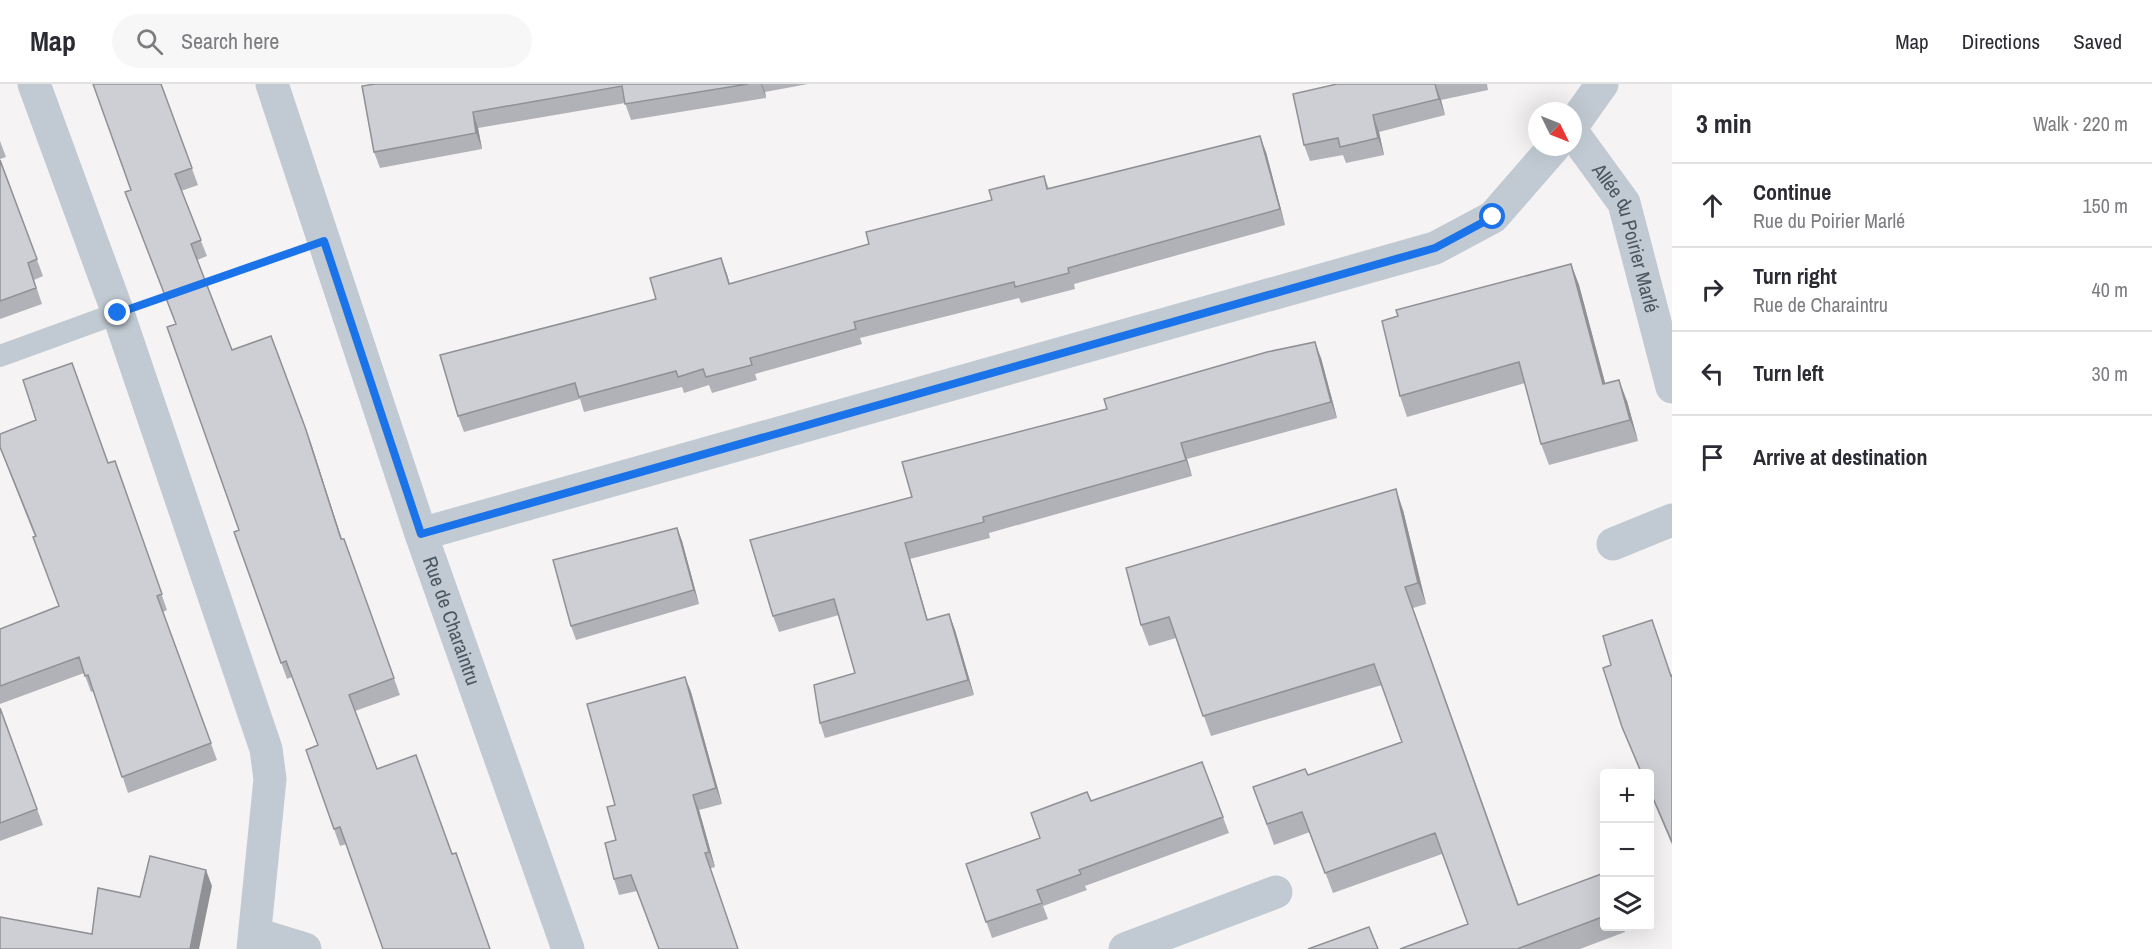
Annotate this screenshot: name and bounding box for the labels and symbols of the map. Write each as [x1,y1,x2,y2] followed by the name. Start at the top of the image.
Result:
[1528,102,1582,156] north arrow
[1586,157,1666,315] street label: Allée du Poirier Marlé
[1479,203,1505,229] route start
[104,299,130,325] route end
[417,552,487,689] street label: Rue de Charaintru

